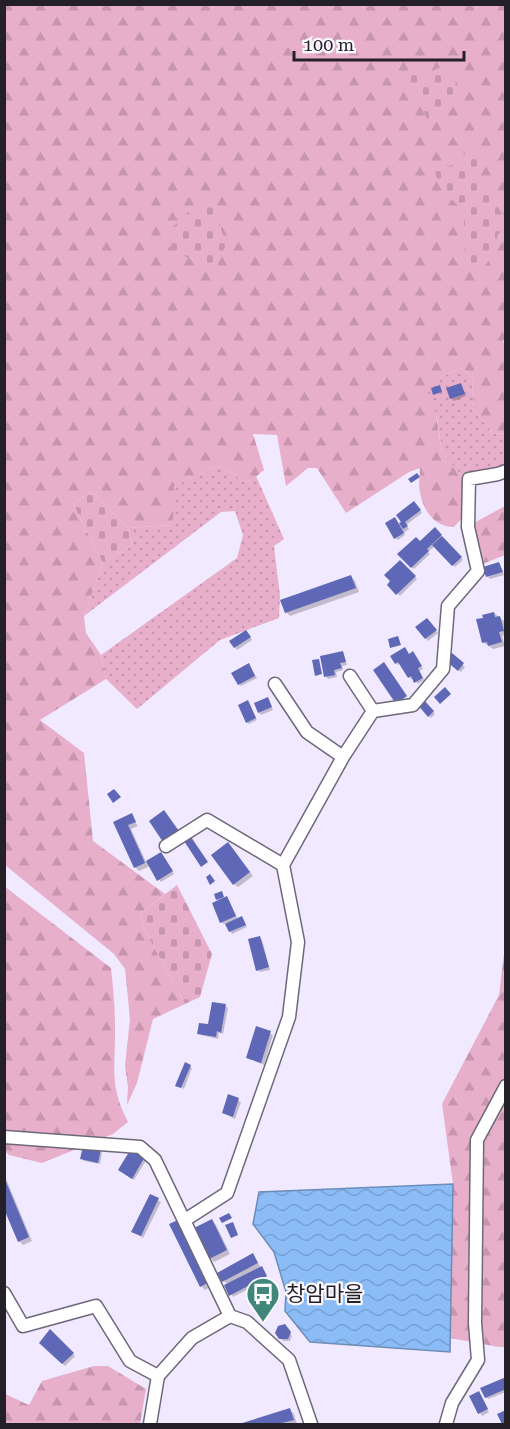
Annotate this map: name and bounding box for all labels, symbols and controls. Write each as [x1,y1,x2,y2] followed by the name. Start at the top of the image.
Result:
[294,24,464,62] scale bar
[303,34,354,55] text: 100 m
[245,1276,281,1323] bus stop icon: 창암마을
[286,1282,363,1306] place label: 창암마을

